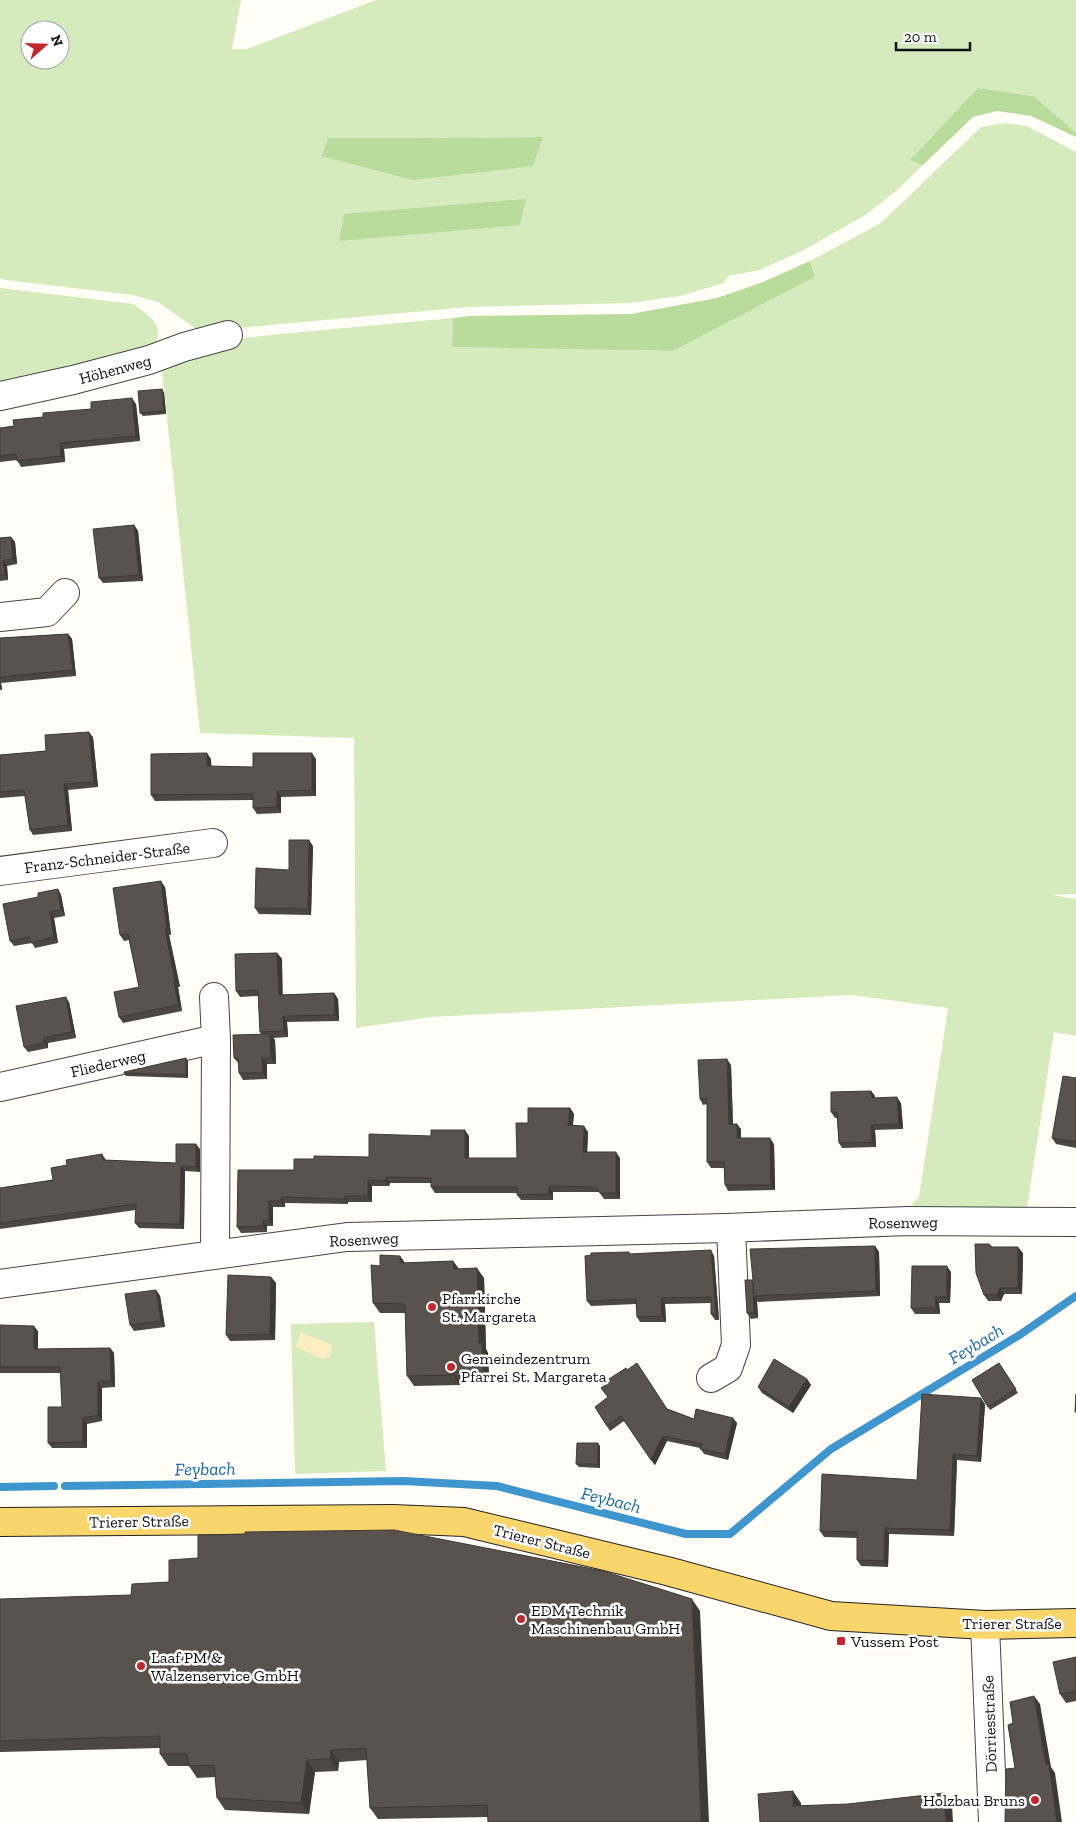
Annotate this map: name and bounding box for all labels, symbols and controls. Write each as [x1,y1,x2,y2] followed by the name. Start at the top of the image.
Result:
[20,20,70,70] north arrow
[896,20,970,52] scale bar
[904,28,937,46] text: 20 m
[47,33,67,49] text: N
[77,351,153,388] street label: Höhenweg
[23,838,191,877] street label: Franz-Schneider-Straße
[69,1046,148,1081] street label: Fliederweg
[868,1212,938,1233] street label: Rosenweg
[329,1228,400,1251] street label: Rosenweg
[442,1289,537,1326] place label: Pfarrkirche St. Margareta
[426,1301,438,1313] marker: Pfarrkirche St. Margareta
[944,1319,1008,1369] water label: Feybach
[461,1349,607,1386] place label: Gemeindezentrum Pfarrei St. Margareta
[445,1361,457,1373] marker: Gemeindezentrum Pfarrei St. Margareta
[174,1457,236,1481] water label: Feybach
[579,1482,643,1518] water label: Feybach
[89,1511,189,1532] street label: Trierer Straße
[491,1520,593,1563] street label: Trierer Straße
[531,1601,680,1638] place label: EDM Technik Maschinenbau GmbH
[515,1613,527,1625] marker: EDM Technik Maschinenbau GmbH
[962,1614,1062,1633] street label: Trierer Straße
[850,1632,939,1651] place label: Vussem Post
[835,1635,847,1647] marker: Vussem Post
[151,1648,299,1685] place label: Laaf PM & Walzenservice GmbH
[135,1660,147,1672] marker: Laaf PM & Walzenservice GmbH
[978,1675,1001,1773] street label: Dörriesstraße
[923,1791,1025,1810] place label: Holzbau Bruns
[1029,1794,1041,1806] marker: Holzbau Bruns

